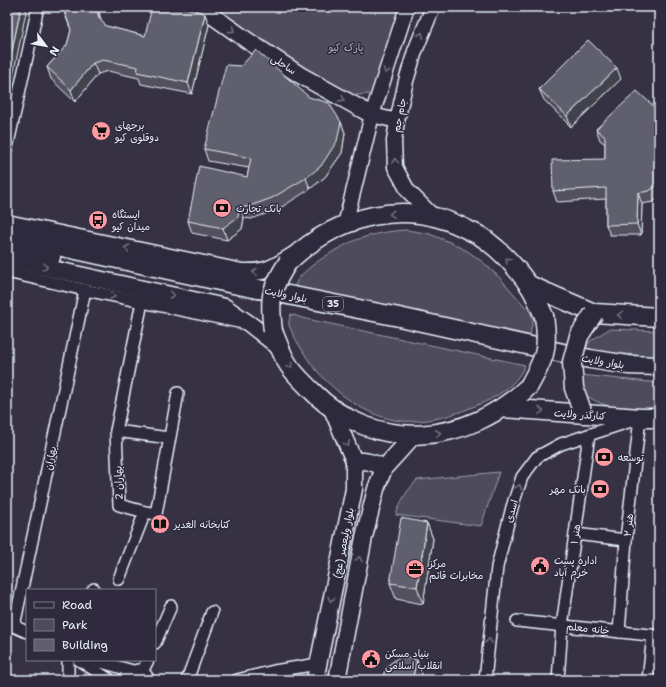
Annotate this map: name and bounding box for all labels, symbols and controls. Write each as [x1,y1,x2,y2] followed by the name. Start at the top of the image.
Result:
[228,25,235,33] one-way arrow
[26,26,66,66] north arrow
[417,31,425,38] one-way arrow
[328,41,363,54] park label: پارک کیو
[45,43,63,59] text: N
[268,51,299,78] street label: ساحلی
[382,67,391,74] one-way arrow
[338,94,345,101] one-way arrow
[390,97,410,134] street label: جام جم
[114,119,159,145] place label: برجهای دوقلوی کیو
[90,120,112,142] supermarket icon: برجهای دوقلوی کیو
[391,158,400,164] one-way arrow
[211,197,233,219] bank icon: بانک تجارت
[236,202,282,215] place label: بانک تجارت
[111,208,150,233] place label: ایستگاه میدان کیو
[87,209,109,231] bus stop icon: ایستگاه میدان کیو
[389,209,395,218] one-way arrow
[124,245,130,253] one-way arrow
[506,258,513,265] one-way arrow
[42,263,48,271] one-way arrow
[252,267,258,276] one-way arrow
[263,284,309,305] street label: بلوار ولایت
[110,291,116,300] one-way arrow
[169,291,175,299] one-way arrow
[323,297,343,311] road number: 35
[617,310,623,319] one-way arrow
[580,351,625,372] street label: بلوار ولایت
[285,361,292,368] one-way arrow
[538,406,544,415] one-way arrow
[554,406,606,423] street label: کنارگذر ولایت
[435,428,441,437] one-way arrow
[342,440,350,448] one-way arrow
[42,445,59,471] street label: بهاران
[593,446,615,468] bank icon: توسعه
[618,451,644,464] place label: توسعه
[111,465,126,500] street label: بهاران 2
[589,478,611,500] bank icon: بانک مهر
[514,483,523,490] one-way arrow
[549,483,586,496] place label: بانک مهر
[502,498,521,524] street label: اسدی
[330,506,358,580] street label: بلوار ولیعصر (عج)
[149,513,171,535] library icon: کتابخانه الغدیر
[621,513,636,537] street label: هنر ۲
[173,518,230,531] place label: کتابخانه الغدیر
[568,523,583,545] street label: هنر ۱
[554,554,597,580] place label: اداره پست خرم آباد
[529,555,551,577] public building icon: اداره پست خرم آباد
[355,556,363,562] one-way arrow
[428,557,483,583] place label: مرکز مخابرات قائم
[404,558,426,580] office icon: مرکز مخابرات قائم
[26,589,156,661] legend
[328,596,336,602] one-way arrow
[62,597,93,613] text: Road
[62,617,88,633] text: Park
[566,620,610,638] street label: خانه معلم
[62,637,108,653] text: Building
[484,638,493,644] one-way arrow
[385,647,442,673] place label: بنیاد مسکن انقلاب اسلامی
[360,648,382,670] public building icon: بنیاد مسکن انقلاب اسلامی

